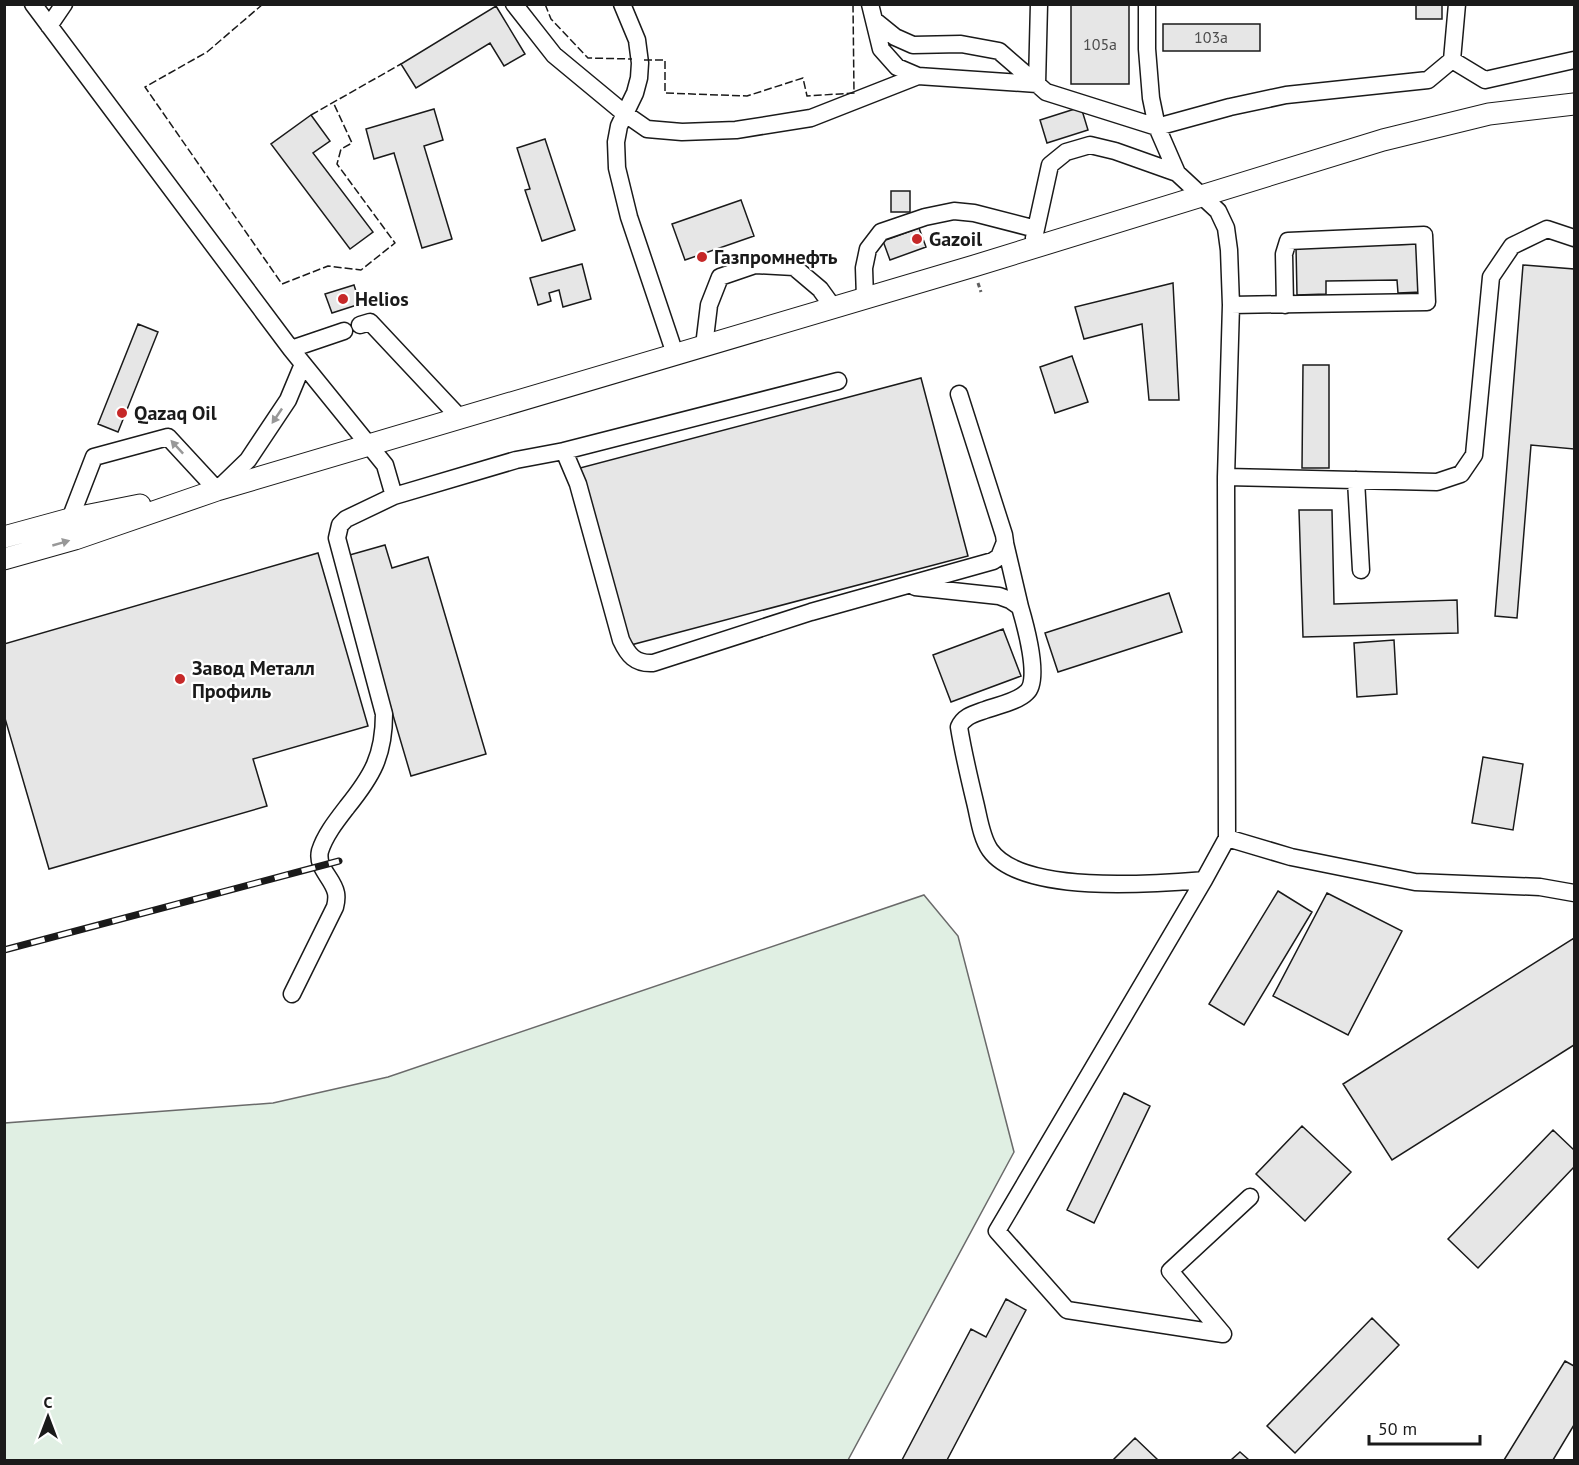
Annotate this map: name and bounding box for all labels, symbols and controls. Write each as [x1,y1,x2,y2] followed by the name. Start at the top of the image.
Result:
[1194,27,1228,47] house number: 103а
[1083,34,1117,54] house number: 105а
[929,226,982,252] place label: Gazoil
[910,232,924,246] marker: Gazoil
[714,244,838,270] place label: Газпромнефть
[695,250,709,264] marker: Газпромнефть
[355,286,409,312] place label: Helios
[336,292,350,306] marker: Helios
[134,400,217,426] place label: Qazaq Oil
[115,406,129,420] marker: Qazaq Oil
[272,408,283,424] one-way arrow
[170,439,184,454] one-way arrow
[52,538,70,547] one-way arrow
[192,655,315,704] place label: Завод Металл Профиль
[173,672,187,686] marker: Завод Металл Профиль
[18,1387,78,1447] north arrow
[44,1392,53,1412] text: С
[1369,1408,1480,1446] scale bar
[1378,1417,1417,1440] text: 50 m

